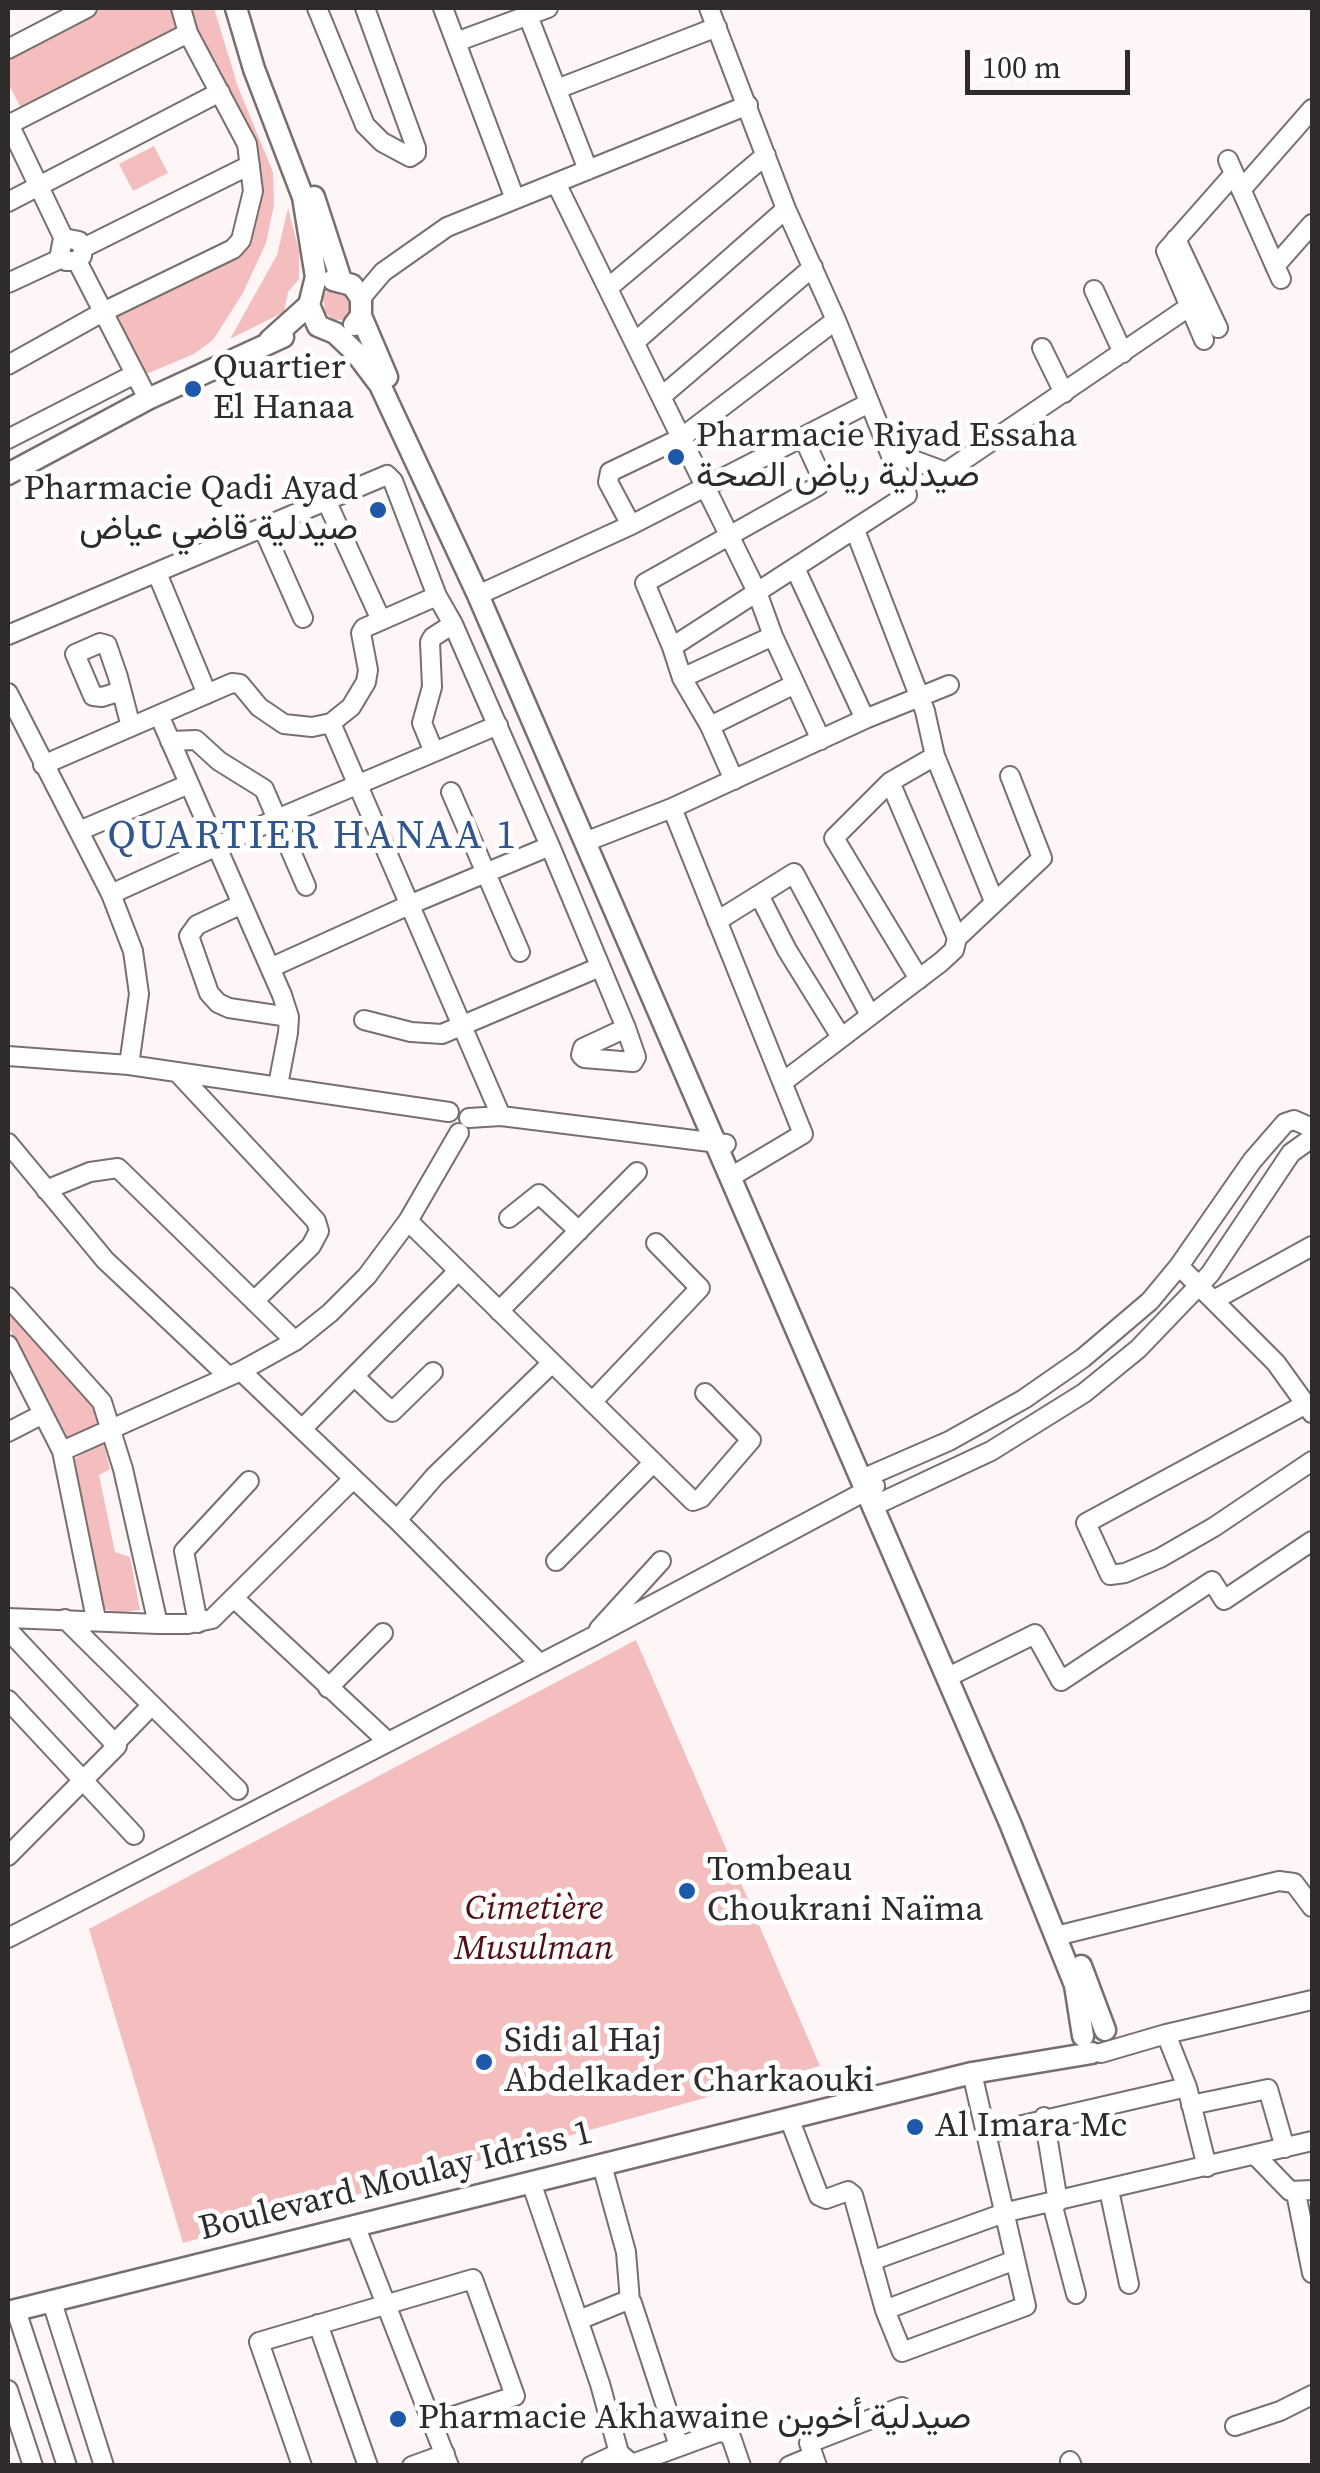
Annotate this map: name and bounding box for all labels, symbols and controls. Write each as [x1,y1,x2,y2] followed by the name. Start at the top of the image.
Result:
[970,30,1135,92] scale bar
[982,47,1061,88] text: 100 m
[213,348,354,430] place label: Quartier El Hanaa
[182,378,204,400] marker: Quartier El Hanaa
[696,416,1077,498] place label: Pharmacie Riyad Essaha صيدلية رياض الصحة
[665,446,687,468] marker: Pharmacie Riyad Essaha صيدلية رياض الصحة
[24,469,358,551] place label: Pharmacie Qadi Ayad صيدلية قاضي عياض
[367,499,389,521] marker: Pharmacie Qadi Ayad صيدلية قاضي عياض
[107,814,519,862] district label: QUARTIER HANAA 1
[707,1850,983,1932] place label: Tombeau Choukrani Naïma
[676,1880,698,1902] marker: Tombeau Choukrani Naïma
[454,1889,614,1971] park label: Cimetière Musulman
[504,2021,874,2103] place label: Sidi al Haj Abdelkader Charkaouki
[473,2051,495,2073] marker: Sidi al Haj Abdelkader Charkaouki
[935,2106,1127,2148] place label: Al Imara Mc
[195,2113,597,2251] street label: Boulevard Moulay Idriss 1
[904,2116,926,2138] marker: Al Imara Mc
[418,2398,971,2440] place label: Pharmacie Akhawaine صيدلية أخوين
[387,2408,409,2430] marker: Pharmacie Akhawaine صيدلية أخوين

